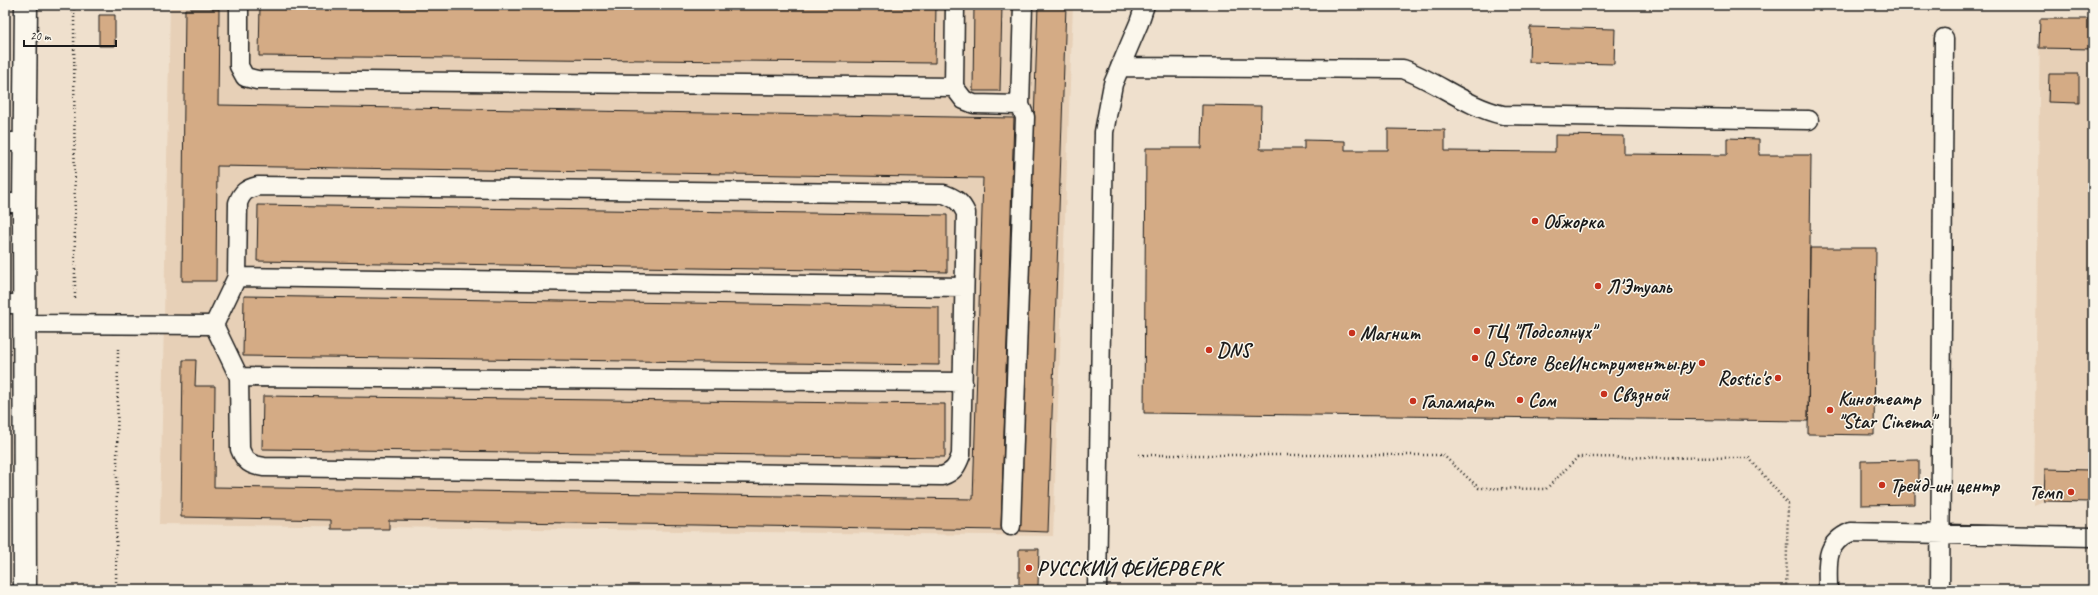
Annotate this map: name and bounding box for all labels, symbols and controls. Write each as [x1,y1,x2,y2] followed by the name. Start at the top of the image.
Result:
[24,22,116,48] scale bar
[30,28,52,44] text: 20 m
[1543,209,1605,234] place label: Обжорка
[1530,216,1540,226] marker: Обжорка
[1606,274,1673,299] place label: Л'Этуаль
[1593,281,1603,291] marker: Л'Этуаль
[1485,319,1600,344] place label: ТЦ "Подсолнух"
[1360,321,1421,346] place label: Магнит
[1472,326,1482,336] marker: ТЦ "Подсолнух"
[1347,328,1357,338] marker: Магнит
[1217,338,1253,363] place label: DNS
[1204,345,1214,355] marker: DNS
[1483,346,1537,371] place label: Q Store
[1543,351,1696,377] place label: ВсеИнструменты.ру
[1470,353,1480,363] marker: Q Store
[1697,358,1707,368] marker: ВсеИнструменты.ру
[1718,366,1772,391] place label: Rostic's
[1773,373,1783,383] marker: Rostic's
[1612,382,1670,408] place label: Связной
[1838,386,1940,434] place label: Кинотеатр "Star Cinema"
[1528,388,1557,413] place label: Сом
[1421,389,1495,414] place label: Галамарт
[1599,389,1609,399] marker: Связной
[1515,395,1525,405] marker: Сом
[1408,396,1418,406] marker: Галамарт
[1825,405,1835,415] marker: Кинотеатр "Star Cinema"
[1890,473,2001,498] place label: Трейд-ин центр
[1877,480,1887,490] marker: Трейд-ин центр
[2029,480,2064,505] place label: Темп
[2066,487,2076,497] marker: Темп
[1037,556,1225,581] place label: РУССКИЙ ФЕЙЕРВЕРК
[1024,563,1034,573] marker: РУССКИЙ ФЕЙЕРВЕРК

